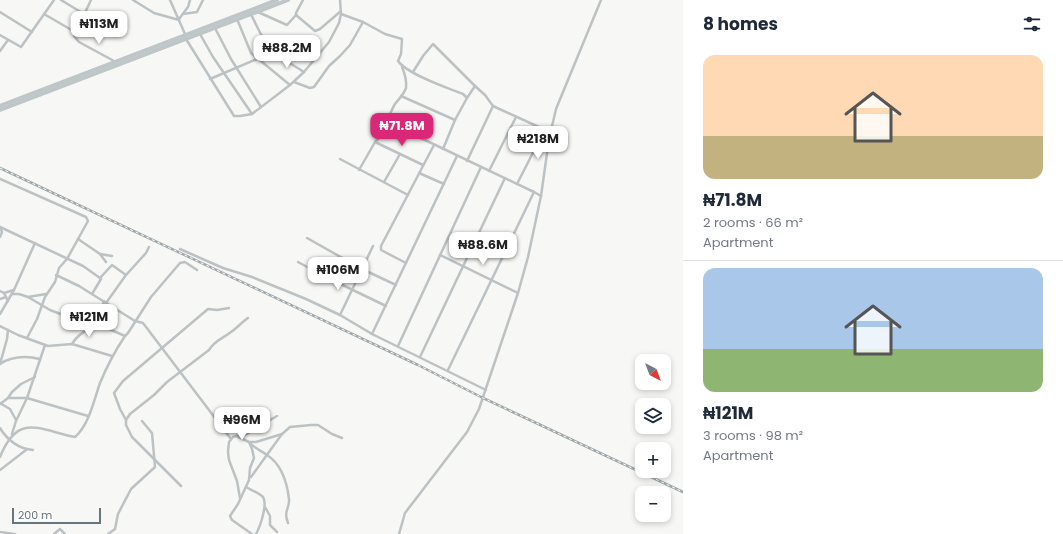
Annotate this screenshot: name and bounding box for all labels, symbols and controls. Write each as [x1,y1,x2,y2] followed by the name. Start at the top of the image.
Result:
[71,11,127,45] pin: ₦113M
[703,12,778,36] text: 8 homes
[1021,13,1043,35] icon: filters
[80,14,118,33] text: ₦113M
[254,35,320,69] pin: ₦88.2M
[262,38,312,57] text: ₦88.2M
[837,81,909,153] icon: home
[369,113,435,147] pin: ₦71.8M
[379,116,425,135] text: ₦71.8M
[510,126,566,160] pin: ₦218M
[517,129,559,148] text: ₦218M
[703,188,762,212] text: ₦71.8M
[703,213,803,232] text: 2 rooms · 66 m²
[450,232,516,266] pin: ₦88.6M
[703,233,773,252] text: Apartment
[458,235,508,254] text: ₦88.6M
[310,257,366,291] pin: ₦106M
[317,260,359,279] text: ₦106M
[837,294,909,366] icon: home
[61,304,117,338] pin: ₦121M
[70,307,108,326] text: ₦121M
[635,354,671,390] north arrow
[635,354,671,522] map controls
[635,398,671,434] button: layers
[703,401,753,425] text: ₦121M
[218,407,266,441] pin: ₦96M
[223,410,261,429] text: ₦96M
[703,426,803,445] text: 3 rooms · 98 m²
[635,442,671,478] button: +
[703,446,773,465] text: Apartment
[635,486,671,522] button: −
[12,506,101,525] scale bar
[18,507,52,523] text: 200 m

